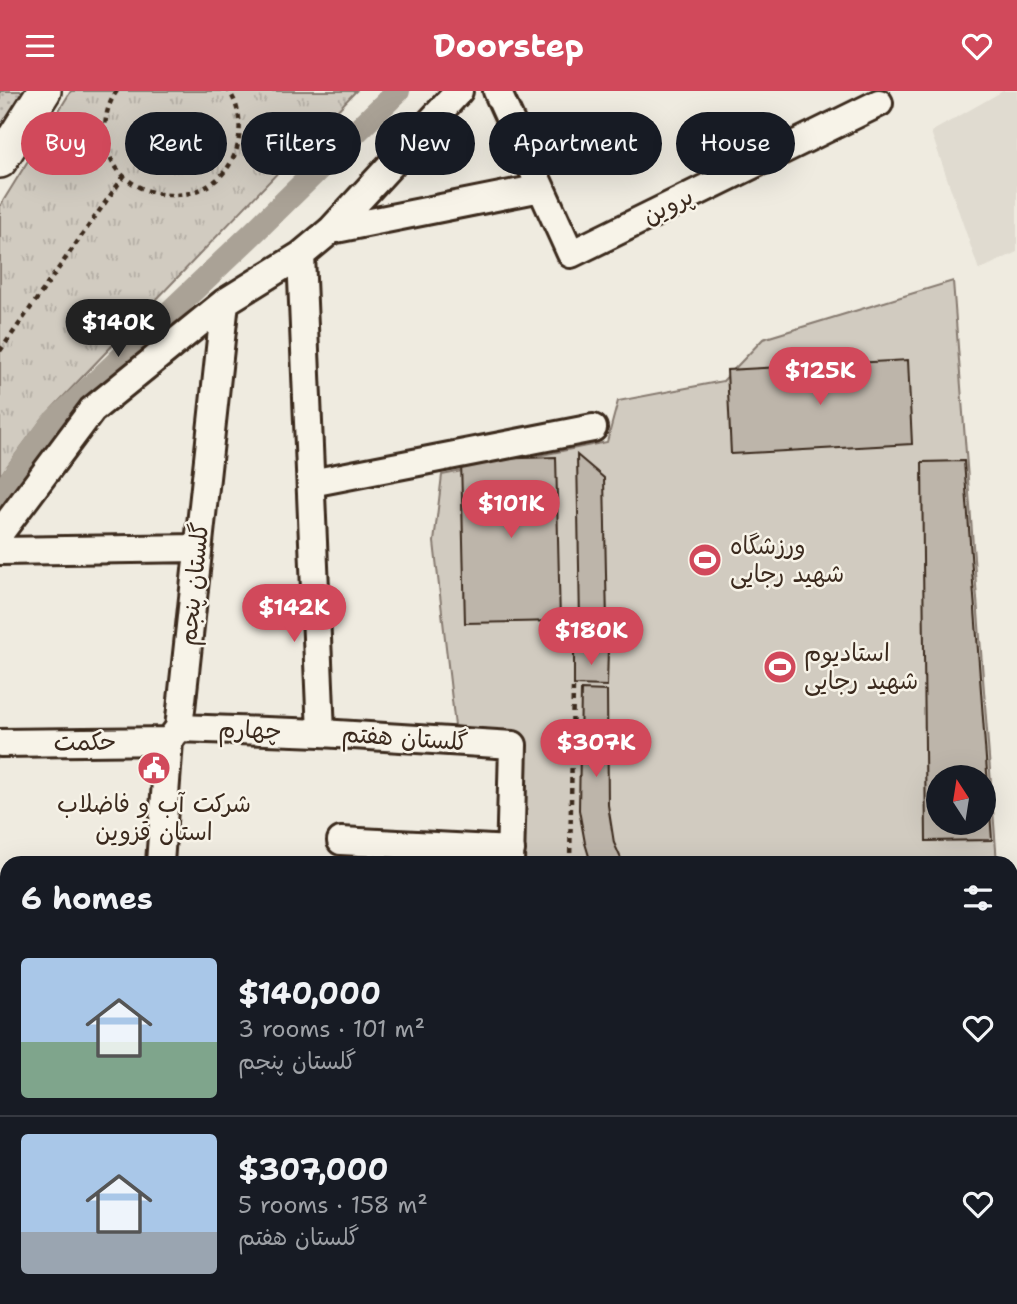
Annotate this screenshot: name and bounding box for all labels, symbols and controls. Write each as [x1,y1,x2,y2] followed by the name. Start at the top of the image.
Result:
[433,24,584,67] text: Doorstep
[21,27,59,65] icon: menu
[958,27,996,65] icon: heart
[21,112,111,175] chip: Buy
[125,112,227,175] chip: Rent
[241,112,361,175] chip: Filters
[375,112,475,175] chip: New
[489,112,662,175] chip: Apartment
[676,112,795,175] chip: House
[637,180,699,232] street label: پروین
[69,299,167,359] pin: $140K
[82,307,154,337] text: $140K
[771,347,869,407] pin: $125K
[785,355,855,385] text: $125K
[462,481,560,540] pin: $101K
[478,488,544,518] text: $101K
[172,521,218,647] street label: گلستان پنجم
[730,530,844,590] place label: ورزشگاه شهید رجایی
[686,541,724,579] sports icon: ورزشگاه شهید رجایی
[245,585,343,644] pin: $142K
[258,592,330,622] text: $142K
[542,607,640,667] pin: $180K
[554,615,628,645] text: $180K
[804,637,918,697] place label: استادیوم شهید رجایی
[761,648,799,686] sports icon: استادیوم شهید رجایی
[218,713,282,749] street label: چهارم
[341,718,469,760] street label: گلستان هفتم
[547,719,645,779] pin: $307K
[53,725,117,759] street label: حکمت
[556,727,636,757] text: $307K
[135,749,173,787] public building icon: شرکت آب و فاضلاب استان قزوین
[926,765,996,835] north arrow
[926,765,996,835] map controls
[57,788,251,848] place label: شرکت آب و فاضلاب استان قزوین
[21,878,153,919] text: 6 homes
[959,879,997,917] icon: filters
[238,973,381,1014] text: $140,000
[77,986,161,1070] icon: home
[959,1009,997,1047] icon: heart
[238,1014,425,1044] text: 3 rooms · 101 m²
[238,1046,356,1076] text: گلستان پنجم
[238,1149,389,1190] text: $307,000
[77,1162,161,1246] icon: home
[959,1185,997,1223] icon: heart
[238,1190,428,1220] text: 5 rooms · 158 m²
[238,1222,359,1252] text: گلستان هفتم

